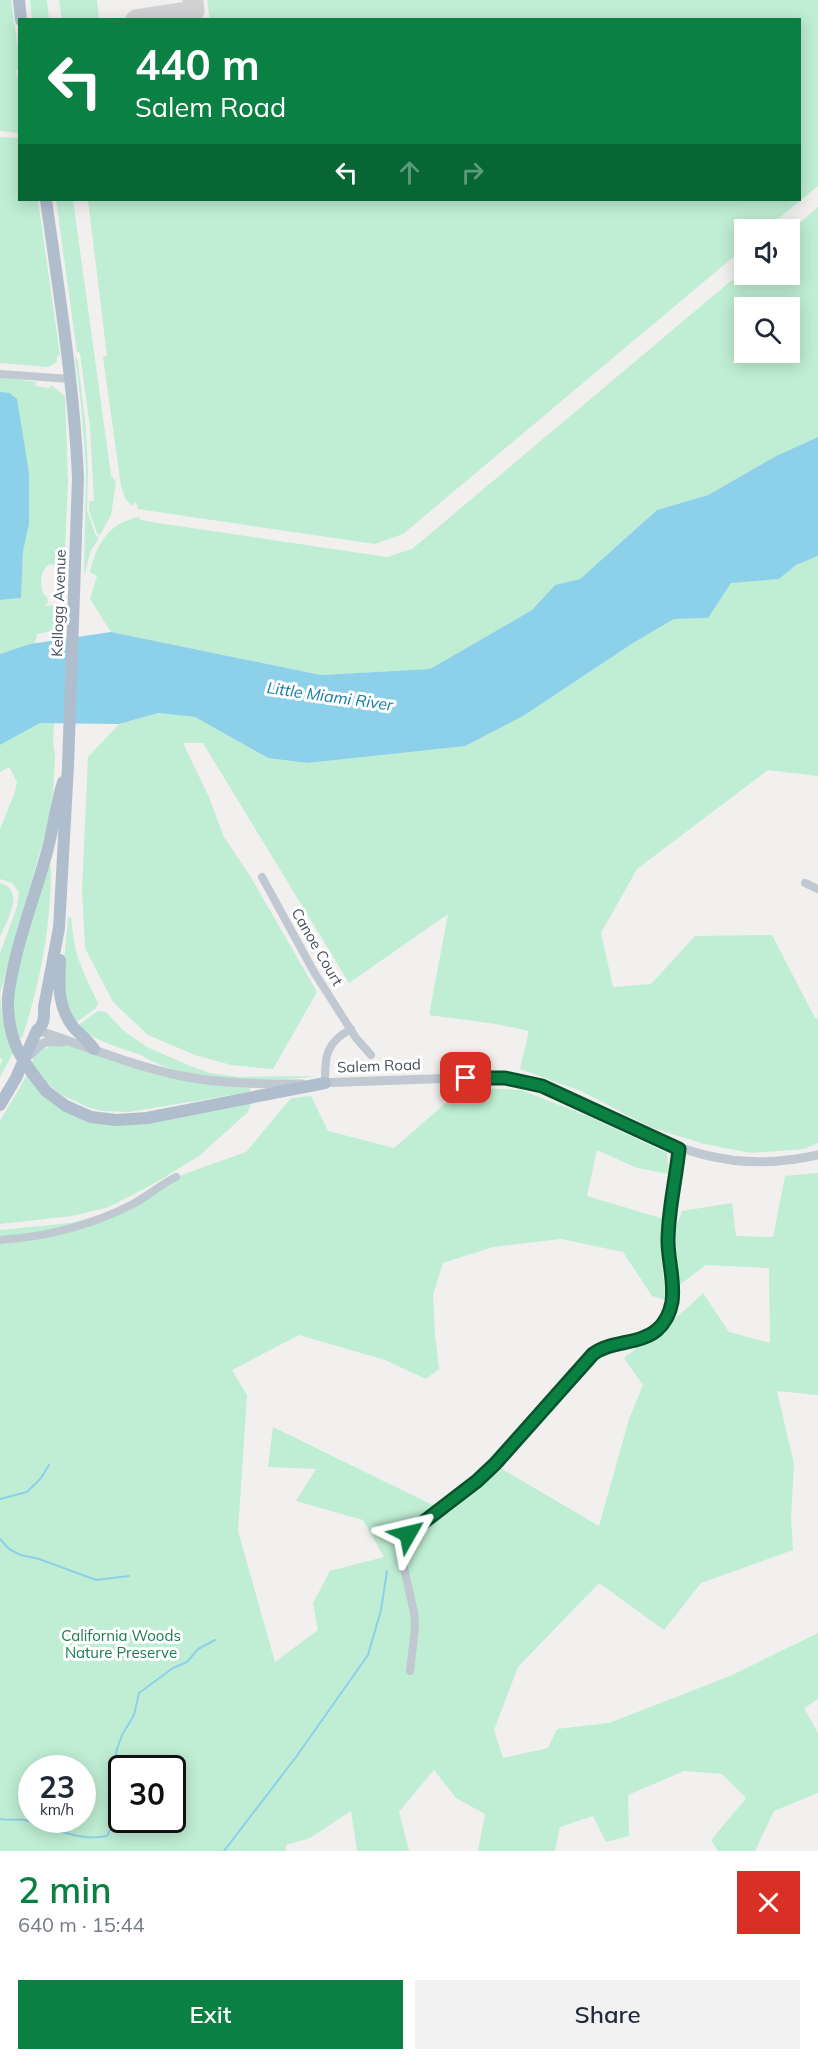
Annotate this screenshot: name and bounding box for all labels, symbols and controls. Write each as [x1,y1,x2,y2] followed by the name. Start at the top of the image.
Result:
[135,38,260,91] text: 440 m
[36,42,114,120] icon: left
[135,90,286,124] text: Salem Road
[330,156,363,189] icon: left
[393,156,426,189] icon: ahead
[456,156,489,189] icon: right
[734,219,800,363] map controls
[734,219,800,285] button: sound
[734,297,800,363] button: search
[47,549,70,657] street label: Kellogg Avenue
[266,677,396,715] water label: Little Miami River
[288,905,347,989] street label: Canoe Court
[440,1052,491,1103] pin
[337,1055,421,1076] street label: Salem Road
[449,1061,482,1094] icon: arrive
[376,1502,440,1566] position arrow
[61,1626,181,1662] park label: California Woods Nature Preserve
[108,1755,186,1833] speed limit sign: 30
[39,1768,75,1806] text: 23
[40,1800,74,1819] text: km/h
[18,1867,112,1912] text: 2 min
[737,1871,800,1934] button: close
[18,1912,144,1937] text: 640 m · 15:44
[18,1980,403,2049] button: Exit
[415,1980,800,2049] button: Share

